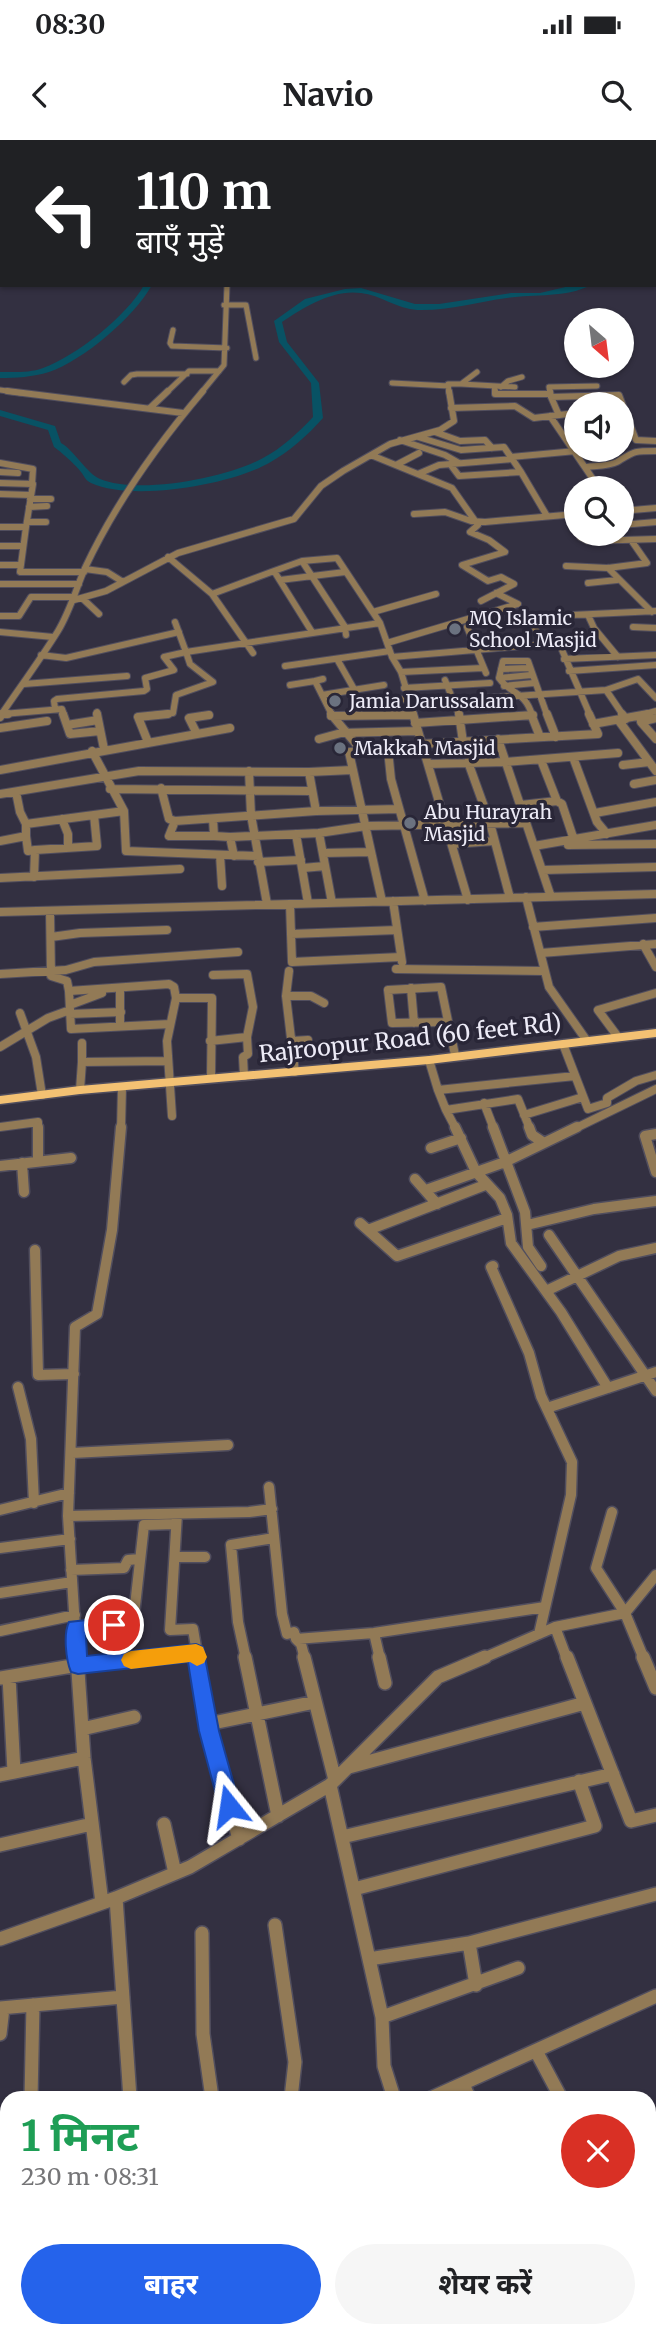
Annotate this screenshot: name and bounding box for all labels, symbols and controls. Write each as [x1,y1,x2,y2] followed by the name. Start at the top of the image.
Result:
[35,8,105,41] text: 08:30
[283,75,373,115] text: Navio
[21,76,59,114] icon: back
[597,76,635,114] icon: search
[136,161,271,222] text: 110 m
[21,168,112,259] icon: left
[136,222,224,262] text: बाएँ मुड़ें
[564,308,634,378] north arrow
[564,308,634,546] map controls
[564,392,634,462] button: sound
[564,476,634,546] button: search
[469,606,597,652] place label: MQ Islamic School Masjid
[447,621,463,637] marker: MQ Islamic School Masjid
[348,689,515,713] place label: Jamia Darussalam
[327,693,343,709] marker: Jamia Darussalam
[354,736,495,760] place label: Makkah Masjid
[332,740,348,756] marker: Makkah Masjid
[423,800,552,846] place label: Abu Hurayrah Masjid
[402,815,418,831] marker: Abu Hurayrah Masjid
[257,1008,563,1068] street label: Rajroopur Road (60 feet Rd)
[84,1595,144,1655] pin
[95,1606,133,1644] icon: arrive
[192,1769,266,1843] position arrow
[21,2110,139,2162] text: 1 मिनट
[561,2114,635,2188] button: close
[21,2162,159,2191] text: 230 m · 08:31
[21,2244,321,2324] button: बाहर
[335,2244,635,2324] button: शेयर करें

